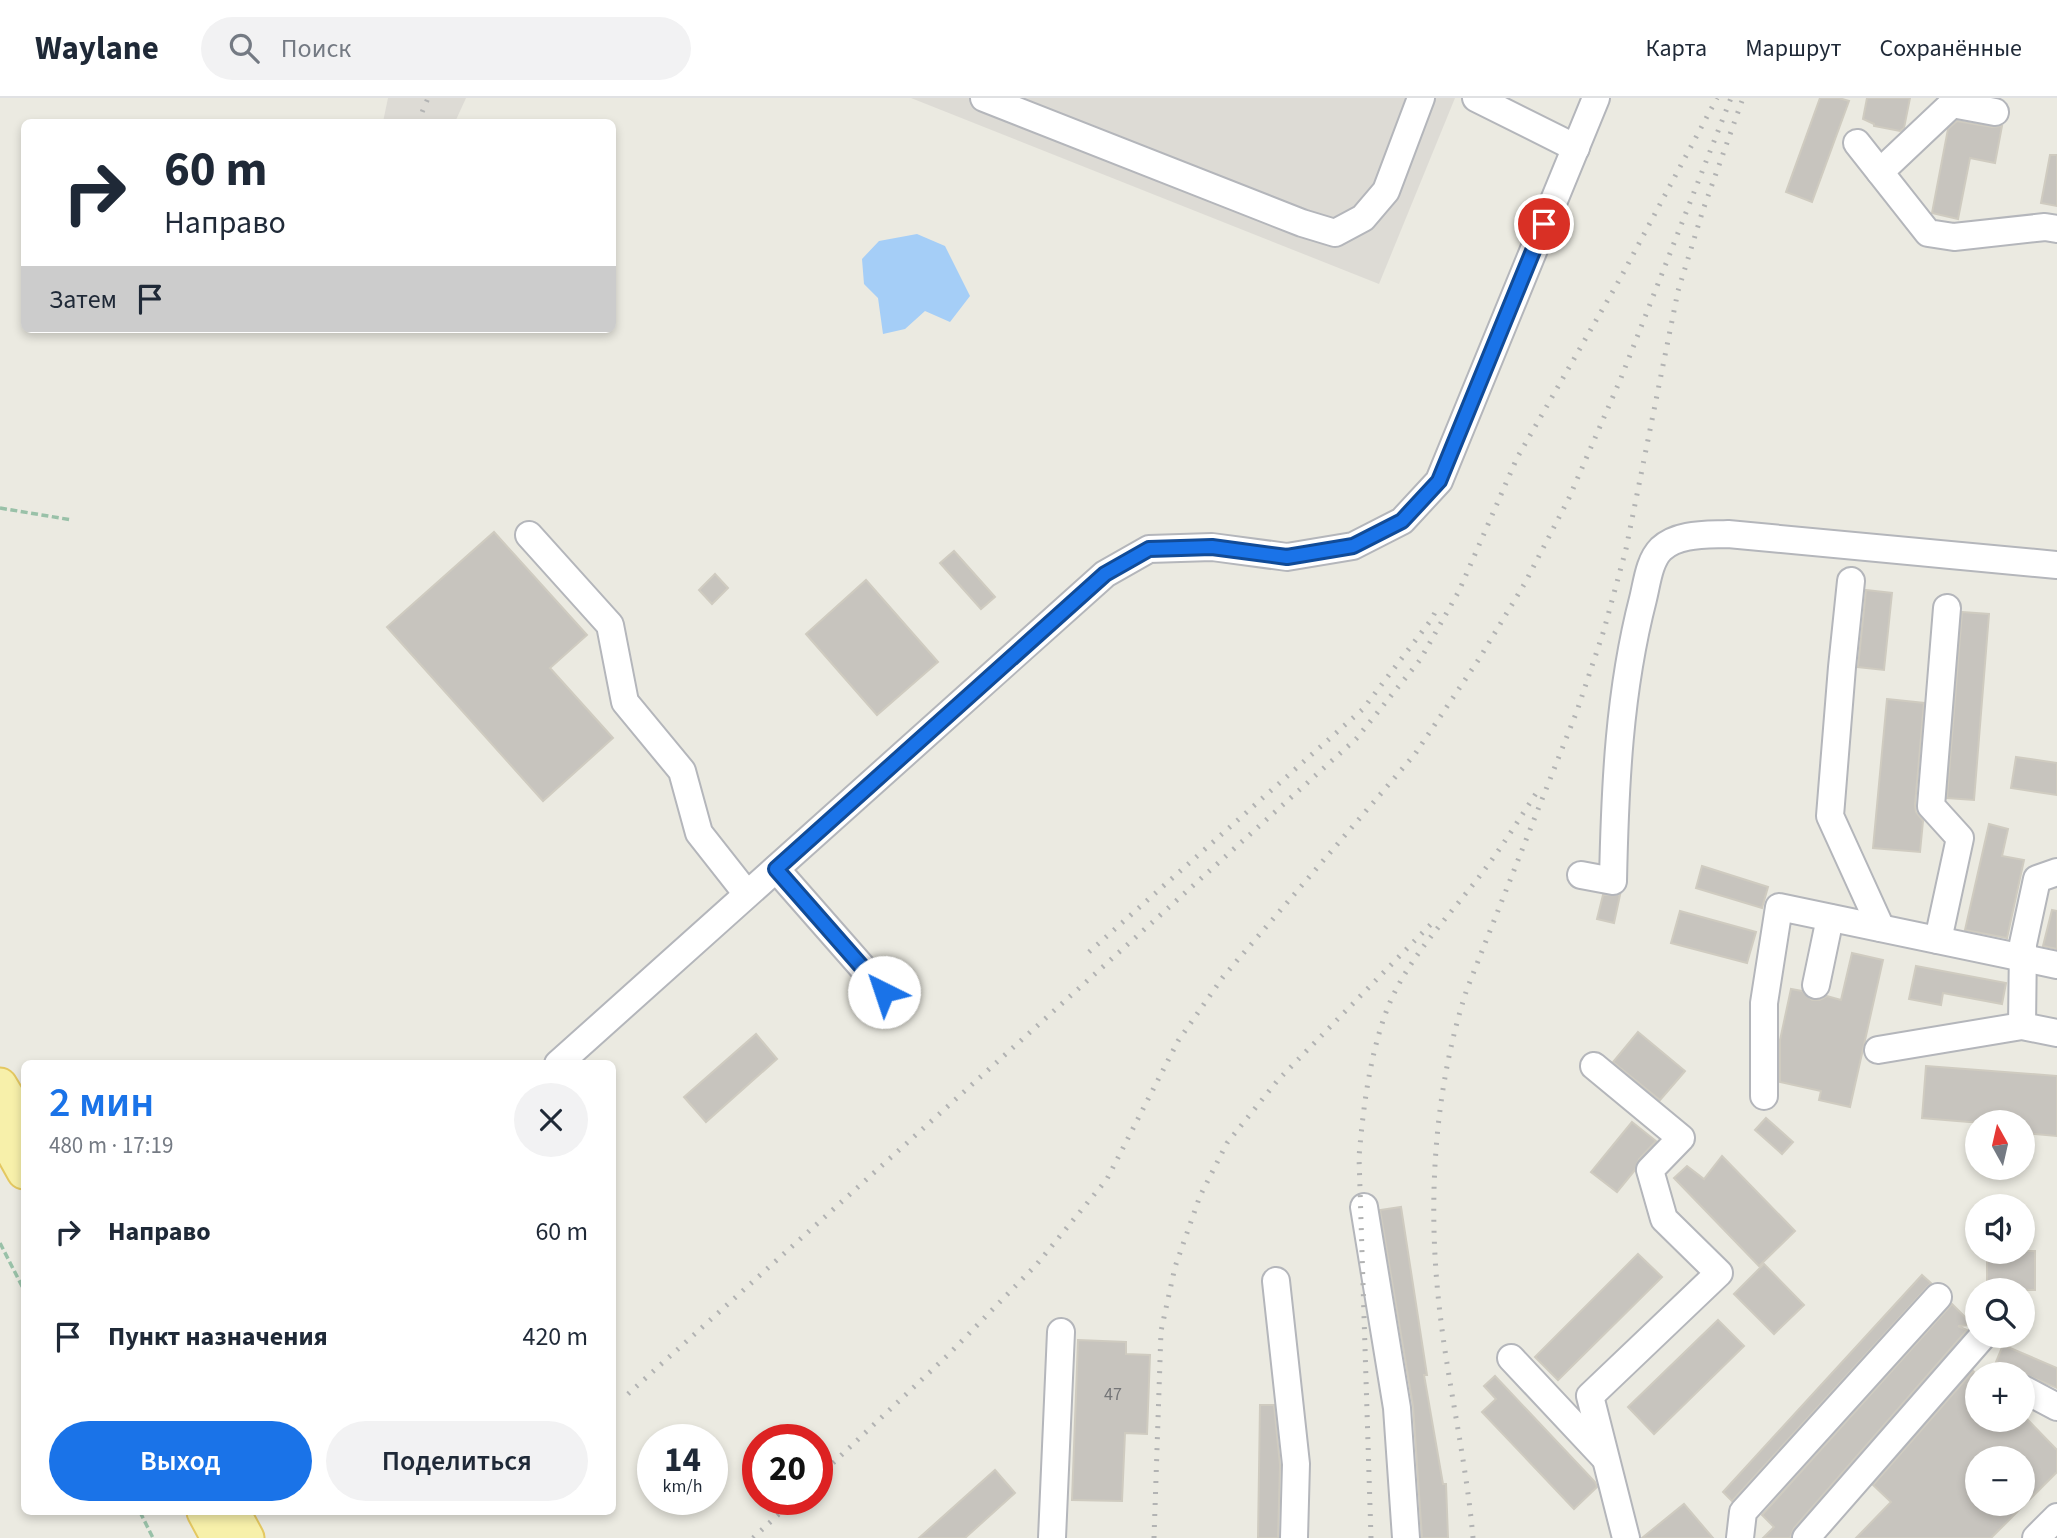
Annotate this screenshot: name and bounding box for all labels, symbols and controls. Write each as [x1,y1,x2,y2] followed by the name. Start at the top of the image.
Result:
[201,17,691,80] search box
[35,25,159,72] text: Waylane
[225,29,263,67] icon: search
[281,30,351,67] text: Поиск
[1646,31,1707,66] text: Карта
[1745,31,1841,66] text: Маршрут
[1879,31,2022,66] text: Сохранённые
[164,135,268,205] text: 60 m
[49,147,140,238] icon: right
[1514,194,1574,254] pin
[164,200,286,246] text: Направо
[1525,205,1563,243] icon: arrive
[131,280,169,318] icon: arrive
[49,281,117,318] text: Затем
[847,955,921,1029] position arrow
[49,1073,154,1133] text: 2 мин
[514,1083,588,1157] button: close
[1965,1110,2035,1180] north arrow
[1965,1110,2035,1516] map controls
[49,1129,173,1162] text: 480 m · 17:19
[1965,1194,2035,1264] button: sound
[49,1213,87,1251] icon: right
[108,1213,211,1250] text: Направо
[535,1213,588,1250] text: 60 m
[1965,1278,2035,1348] button: search
[49,1318,87,1356] icon: arrive
[108,1318,328,1355] text: Пункт назначения
[522,1318,588,1355] text: 420 m
[1965,1362,2035,1432] button: +
[1104,1382,1122,1407] house number: 47
[49,1421,312,1501] button: Выход
[326,1421,588,1501] button: Поделиться
[742,1424,833,1515] speed limit sign: 20
[664,1435,701,1485] text: 14
[1965,1446,2035,1516] button: −
[663,1474,702,1499] text: km/h

